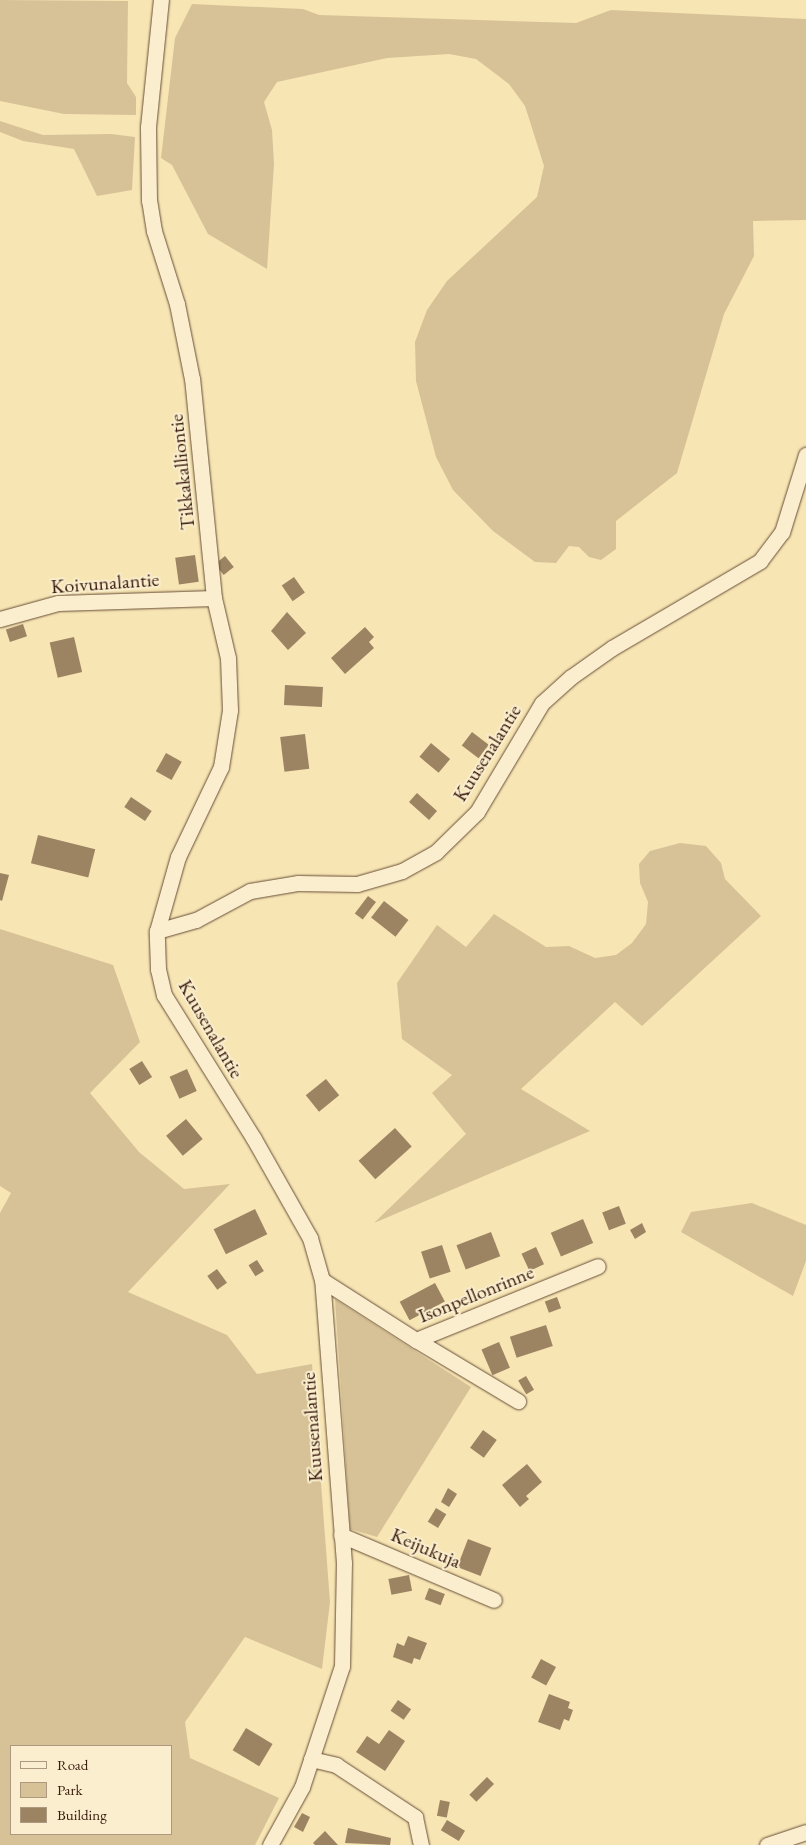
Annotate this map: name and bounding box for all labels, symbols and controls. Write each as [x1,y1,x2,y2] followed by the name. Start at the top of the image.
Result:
[164,413,200,531] street label: Tikkakalliontie
[50,567,160,599] street label: Koivunalantie
[448,700,526,806] street label: Kuusenalantie
[173,975,249,1083] street label: Kuusenalantie
[415,1260,537,1328] street label: Isonpellonrinne
[296,1371,328,1483] street label: Kuusenalantie
[387,1523,465,1573] street label: Keijukuja
[10,1745,172,1835] legend
[57,1755,88,1774] text: Road
[57,1780,83,1799] text: Park
[57,1805,107,1824] text: Building

